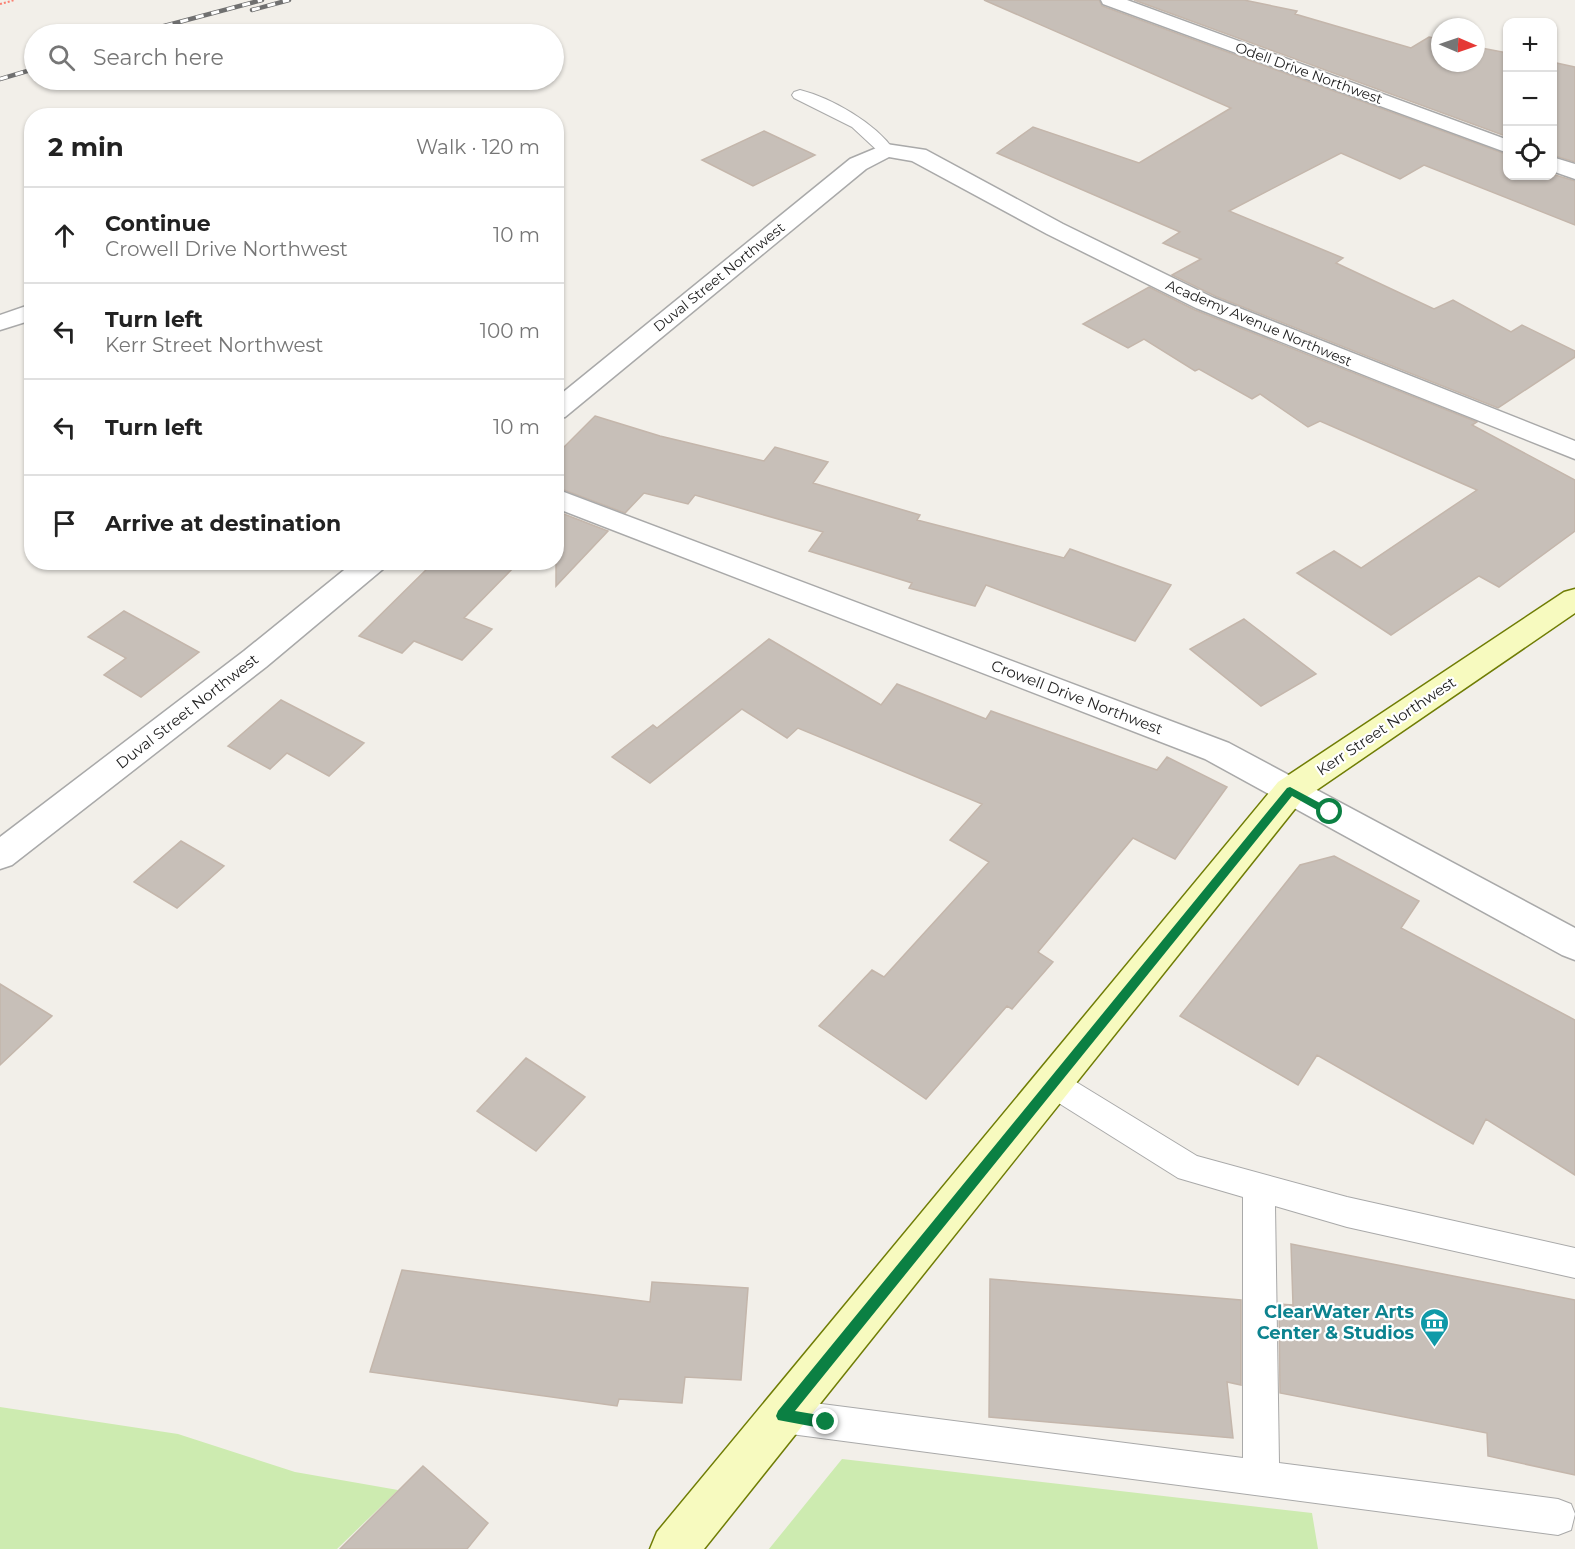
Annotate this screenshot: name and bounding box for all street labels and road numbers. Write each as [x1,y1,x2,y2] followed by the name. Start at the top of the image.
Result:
[1233,38,1385,108] street label: Odell Drive Northwest
[650,218,789,336] street label: Duval Street Northwest
[1163,276,1355,371] street label: Academy Avenue Northwest
[112,649,262,773] street label: Duval Street Northwest
[989,655,1165,739] street label: Crowell Drive Northwest
[1313,672,1459,780] street label: Kerr Street Northwest

